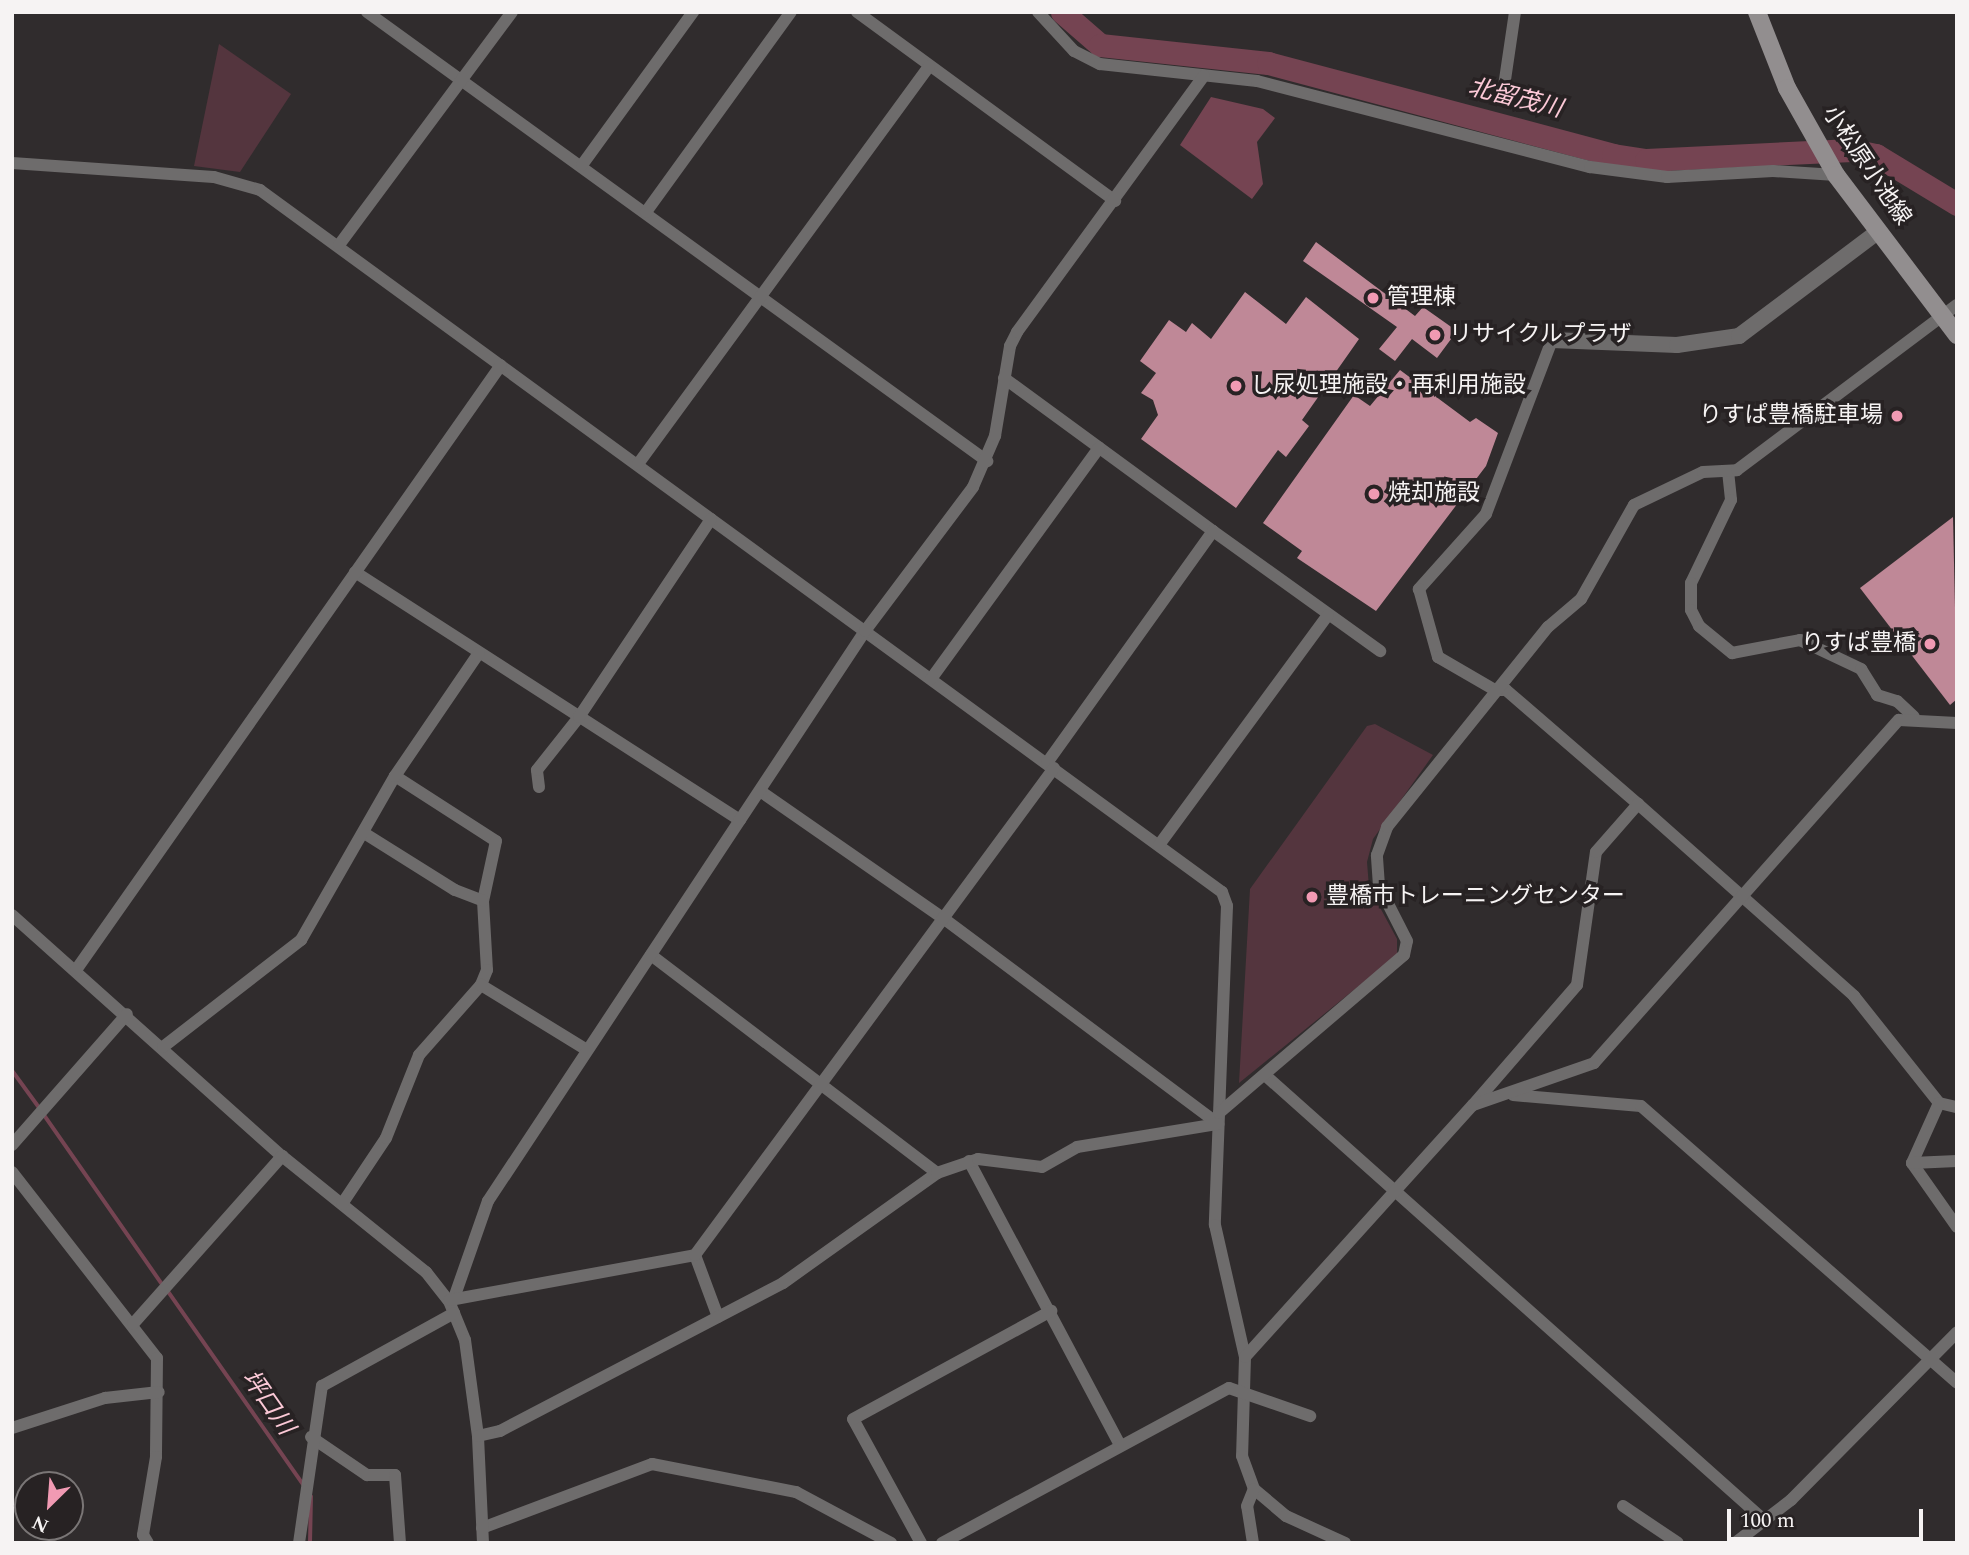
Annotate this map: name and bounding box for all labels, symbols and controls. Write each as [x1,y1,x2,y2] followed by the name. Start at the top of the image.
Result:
[1465,73,1565,125] water label: 北留茂川
[1816,101,1916,231] street label: 小松原小池線
[1387,284,1456,312] place label: 管理棟
[1365,290,1381,306] marker: 管理棟
[1449,321,1633,349] place label: リサイクルプラザ
[1427,327,1443,343] marker: リサイクルプラザ
[1250,372,1526,400] place label: し尿処理施設・再利用施設
[1228,378,1244,394] marker: し尿処理施設・再利用施設
[1699,402,1883,430] place label: りすぱ豊橋駐車場
[1889,408,1905,424] marker: りすぱ豊橋駐車場
[1388,480,1480,508] place label: 焼却施設
[1366,486,1382,502] marker: 焼却施設
[1801,630,1916,658] place label: りすぱ豊橋
[1922,636,1938,652] marker: りすぱ豊橋
[1326,883,1625,911] place label: 豊橋市トレーニングセンター
[1304,889,1320,905] marker: 豊橋市トレーニングセンター
[235,1365,299,1441] water label: 坪口川
[14,1471,84,1541] north arrow
[1731,1496,1927,1540] scale bar
[1740,1505,1795,1537] text: 100 m
[28,1507,54,1540] text: N

